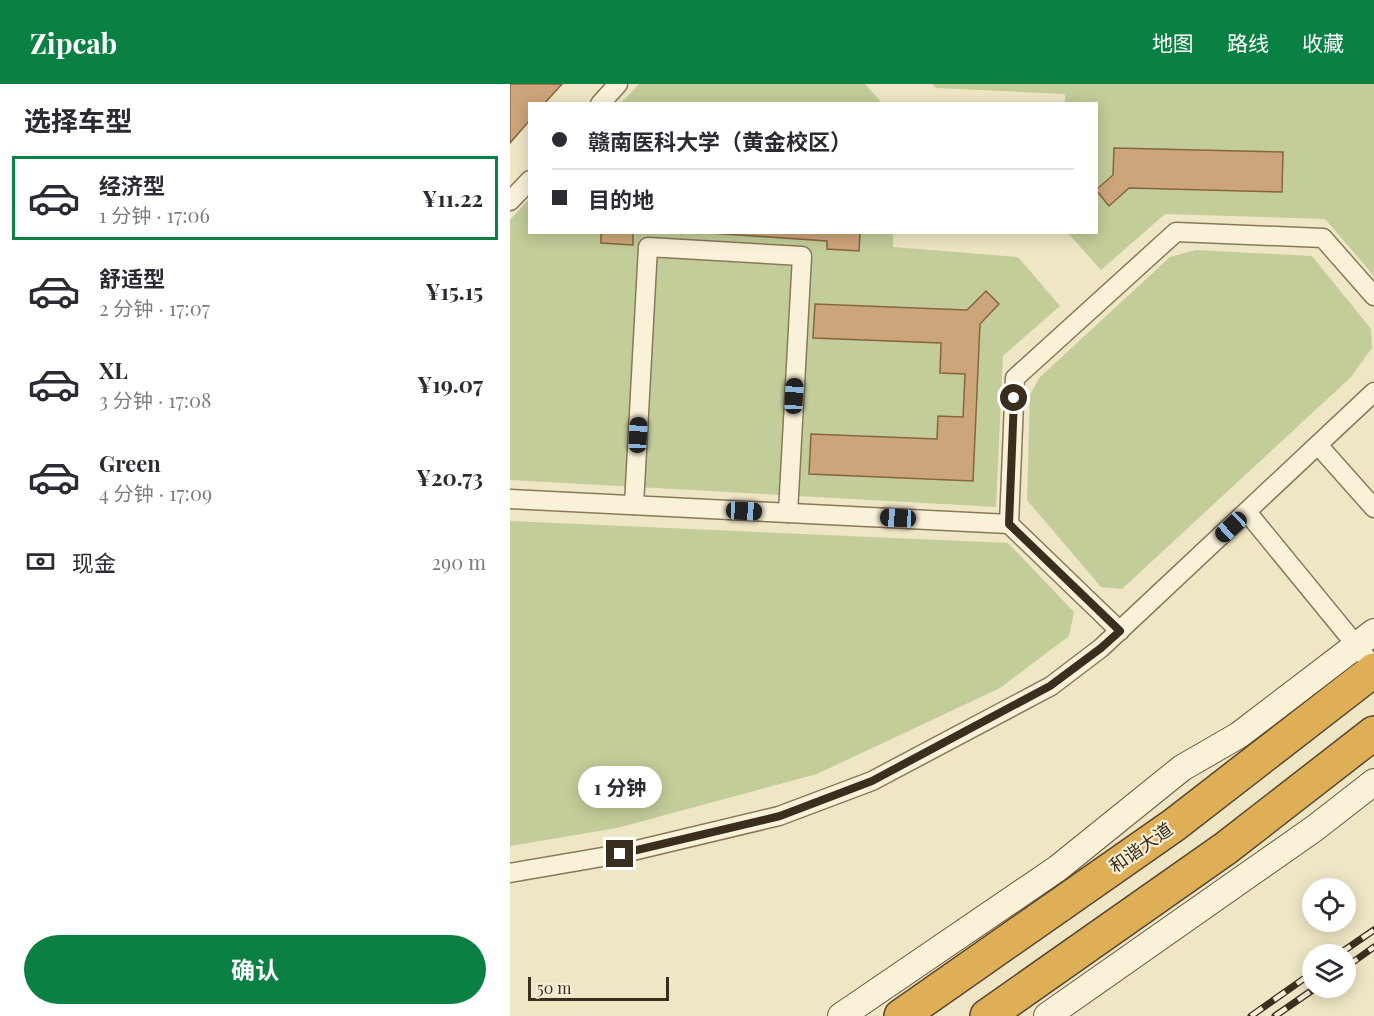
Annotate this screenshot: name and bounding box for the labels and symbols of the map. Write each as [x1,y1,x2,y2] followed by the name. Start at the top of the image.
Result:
[784,378,804,414] car
[1000,384,1027,411] route start
[628,417,648,453] car
[726,501,762,521] car
[880,508,916,528] car
[1212,508,1250,546] car
[578,767,662,809] callout: 1 分钟
[1104,817,1177,878] street label: 和谐大道
[606,840,633,867] route end
[528,974,669,1002] scale bar

